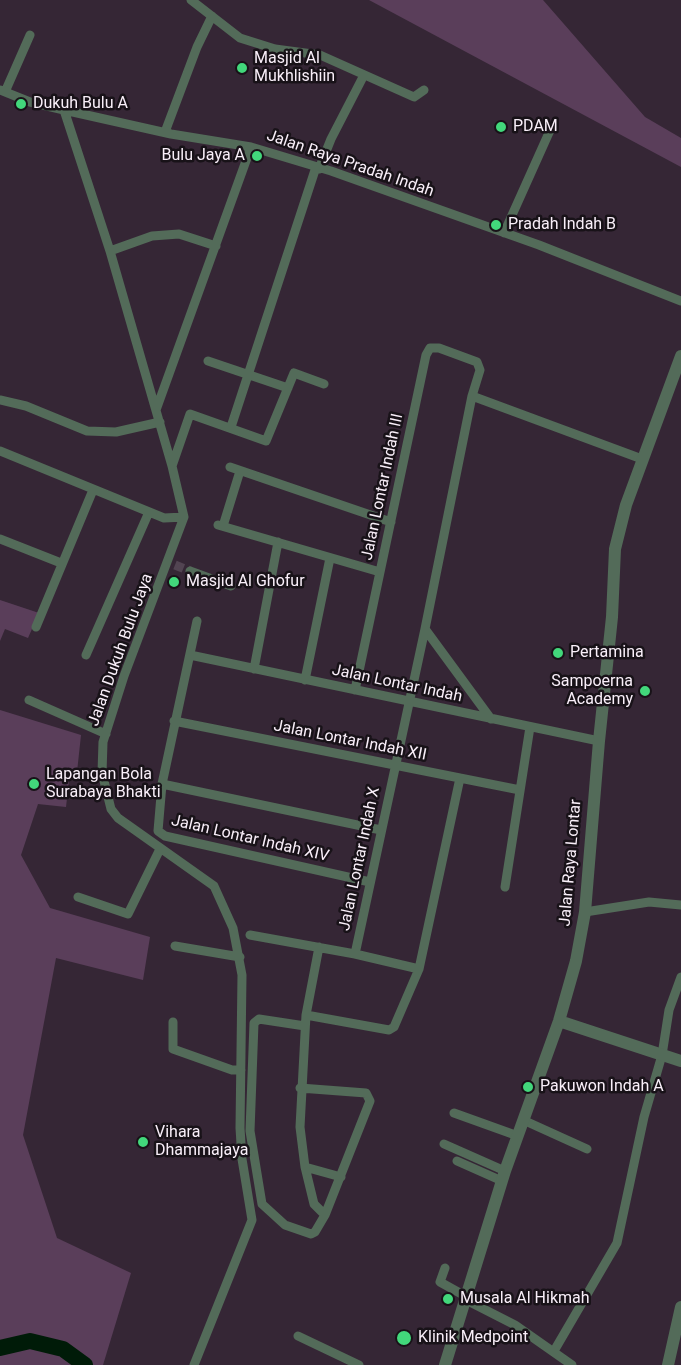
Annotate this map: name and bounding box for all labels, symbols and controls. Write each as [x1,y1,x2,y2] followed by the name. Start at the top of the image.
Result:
[254,49,335,87] place label: Masjid Al Mukhlishiin
[235,61,249,75] marker: Masjid Al Mukhlishiin
[33,94,128,114] place label: Dukuh Bulu A
[14,97,28,111] marker: Dukuh Bulu A
[513,117,558,137] place label: PDAM
[494,120,508,134] marker: PDAM
[264,126,436,202] street label: Jalan Raya Pradah Indah
[162,146,245,166] place label: Bulu Jaya A
[250,149,264,163] marker: Bulu Jaya A
[508,215,616,235] place label: Pradah Indah B
[489,218,503,232] marker: Pradah Indah B
[358,412,408,562] street label: Jalan Lontar Indah III
[84,571,158,729] street label: Jalan Dukuh Bulu Jaya
[186,572,305,592] place label: Masjid Al Ghofur
[167,575,181,589] marker: Masjid Al Ghofur
[570,643,644,663] place label: Pertamina
[551,646,565,660] marker: Pertamina
[330,661,464,707] street label: Jalan Lontar Indah
[551,672,633,710] place label: Sampoerna Academy
[638,684,652,698] marker: Sampoerna Academy
[272,717,428,765] street label: Jalan Lontar Indah XII
[46,765,161,803] place label: Lapangan Bola Surabaya Bhakti
[27,777,41,791] marker: Lapangan Bola Surabaya Bhakti
[335,785,385,933] street label: Jalan Lontar Indah X
[556,799,586,927] street label: Jalan Raya Lontar
[169,812,331,866] street label: Jalan Lontar Indah XIV
[540,1077,664,1097] place label: Pakuwon Indah A
[521,1080,535,1094] marker: Pakuwon Indah A
[155,1123,248,1161] place label: Vihara Dhammajaya
[136,1135,150,1149] marker: Vihara Dhammajaya
[460,1289,590,1309] place label: Musala Al Hikmah
[441,1292,455,1306] marker: Musala Al Hikmah
[418,1328,528,1348] place label: Klinik Medpoint
[395,1329,413,1347] marker: Klinik Medpoint

